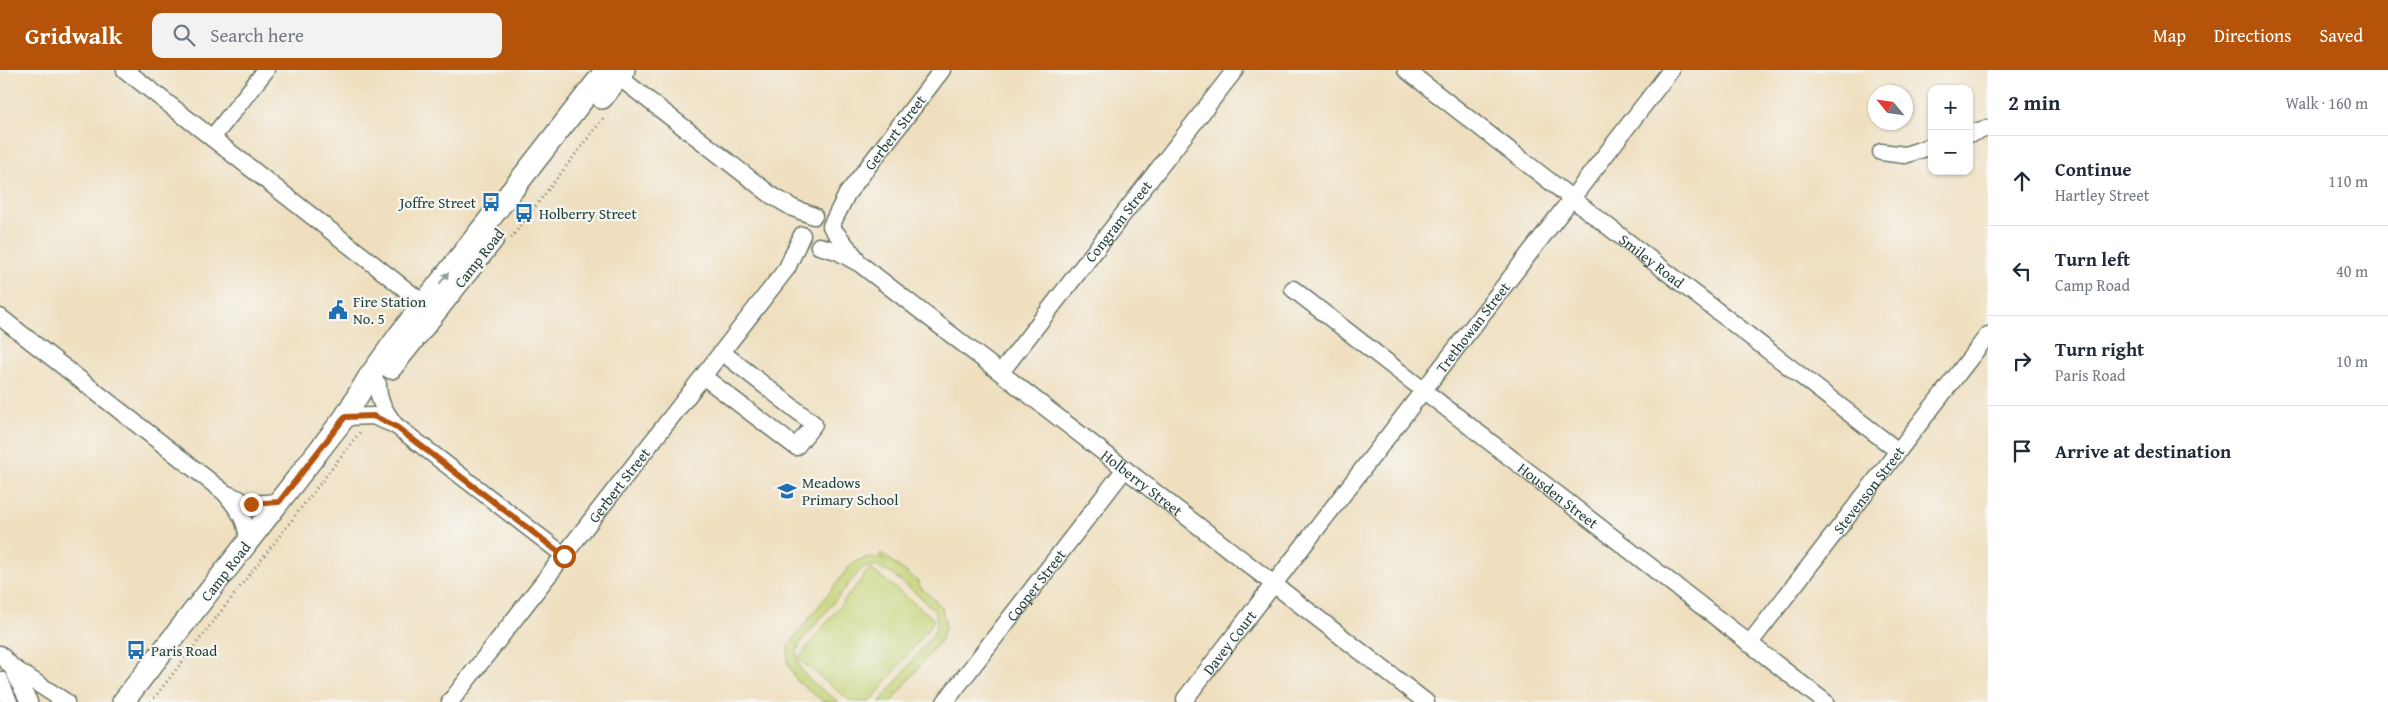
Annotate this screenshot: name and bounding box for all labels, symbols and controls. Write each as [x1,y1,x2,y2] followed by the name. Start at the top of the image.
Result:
[152,13,502,58] search box
[25,18,122,53] text: Gridwalk
[170,21,198,49] icon: search
[210,21,304,49] text: Search here
[2153,22,2186,49] text: Map
[2214,22,2291,49] text: Directions
[2319,22,2363,49] text: Saved
[1868,85,1913,130] north arrow
[1928,85,1973,175] map controls
[1928,85,1973,130] button: +
[2008,87,2060,118] text: 2 min
[859,89,931,174] street label: Gerbert Street
[2285,91,2368,115] text: Walk · 160 m
[1928,130,1973,175] button: −
[2055,155,2132,183] text: Continue
[2008,167,2036,195] icon: ahead
[2328,169,2368,193] text: 110 m
[1080,175,1157,266] street label: Congram Street
[2055,183,2149,207] text: Hartley Street
[480,191,502,213] bus stop icon: Joffre Street
[398,192,477,213] place label: Joffre Street
[513,202,535,224] bus stop icon: Holberry Street
[539,203,637,224] place label: Holberry Street
[449,224,509,292] street label: Camp Road
[1615,228,1689,292] street label: Smiley Road
[2055,245,2130,273] text: Turn left
[2008,257,2036,285] icon: left
[2336,259,2368,283] text: 40 m
[439,271,450,284] one-way arrow
[2055,273,2130,297] text: Camp Road
[1430,277,1515,377] street label: Trethowan Street
[353,291,427,329] place label: Fire Station No. 5
[327,299,349,321] public building icon: Fire Station No. 5
[2055,335,2144,363] text: Turn right
[2008,347,2036,375] icon: right
[2336,349,2368,373] text: 10 m
[2055,363,2126,387] text: Paris Road
[2008,437,2036,465] icon: arrive
[2055,437,2231,465] text: Arrive at destination
[1828,441,1909,538] street label: Stevenson Street
[583,442,655,527] street label: Gerbert Street
[1097,444,1188,521] street label: Holberry Street
[1514,457,1604,533] street label: Housden Street
[802,472,898,510] place label: Meadows Primary School
[776,480,798,502] school or university icon: Meadows Primary School
[240,493,263,516] route end
[195,537,255,605] street label: Camp Road
[1001,544,1071,625] street label: Cooper Street
[553,545,576,568] route start
[1197,605,1261,679] street label: Davey Court
[125,639,147,661] bus stop icon: Paris Road
[151,640,217,661] place label: Paris Road

